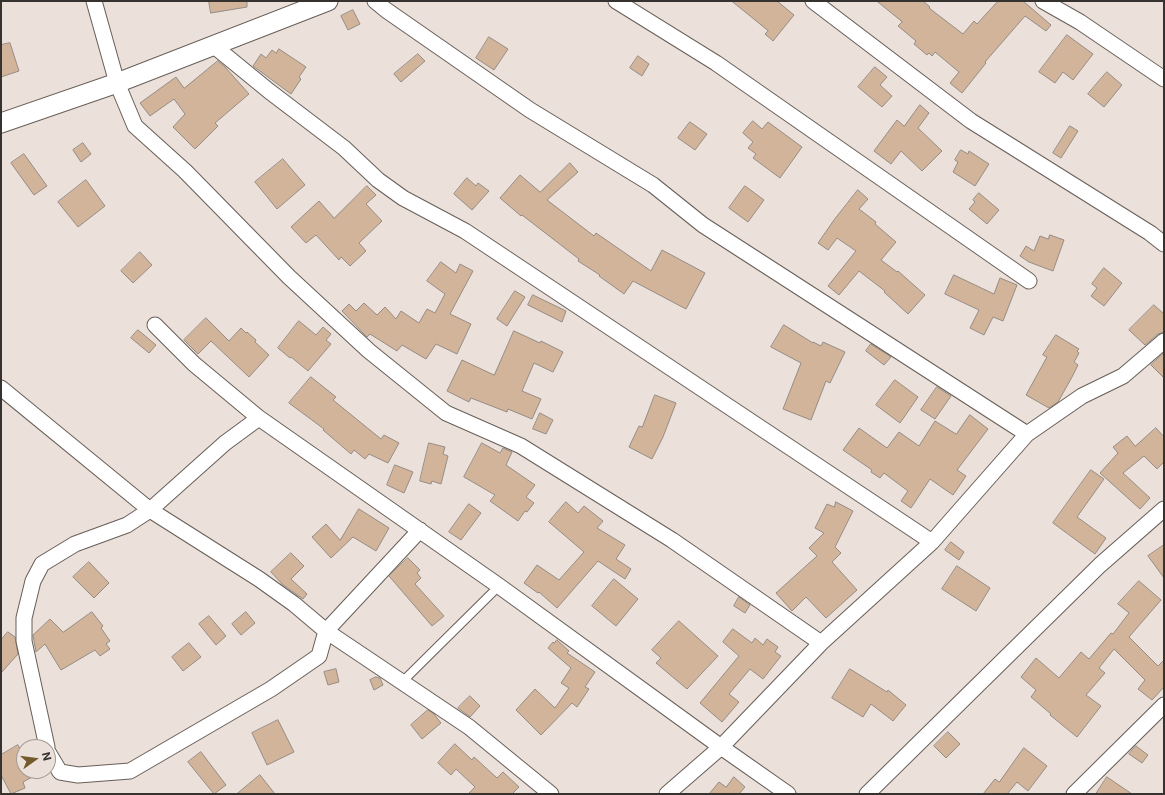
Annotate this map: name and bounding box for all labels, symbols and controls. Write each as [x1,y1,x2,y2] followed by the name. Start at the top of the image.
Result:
[16,739,56,779] north arrow
[39,751,54,762] text: N

